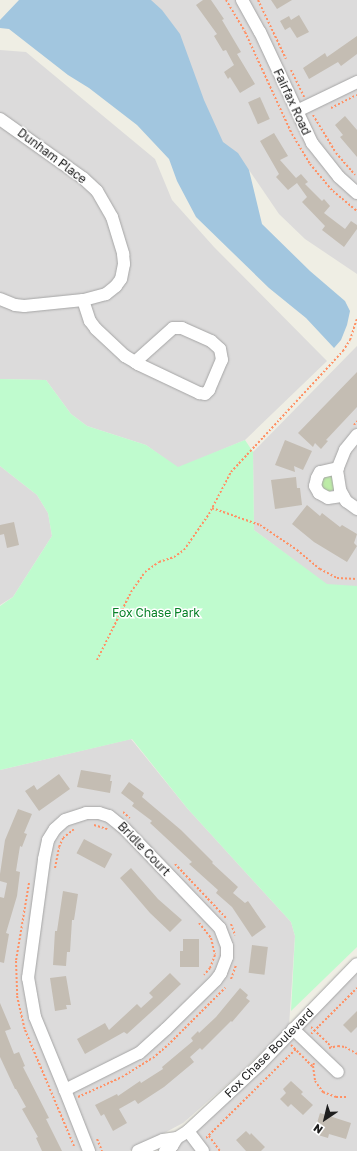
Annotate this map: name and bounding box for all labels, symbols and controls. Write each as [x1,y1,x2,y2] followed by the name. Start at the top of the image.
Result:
[270,66,314,138] street label: Fairfax Road
[15,125,89,187] street label: Dunham Place
[112,606,200,620] park label: Fox Chase Park
[115,819,173,879] street label: Bridle Court
[221,1005,317,1101] street label: Fox Chase Boulevard
[305,1099,345,1139] north arrow
[311,1122,325,1137] text: N

